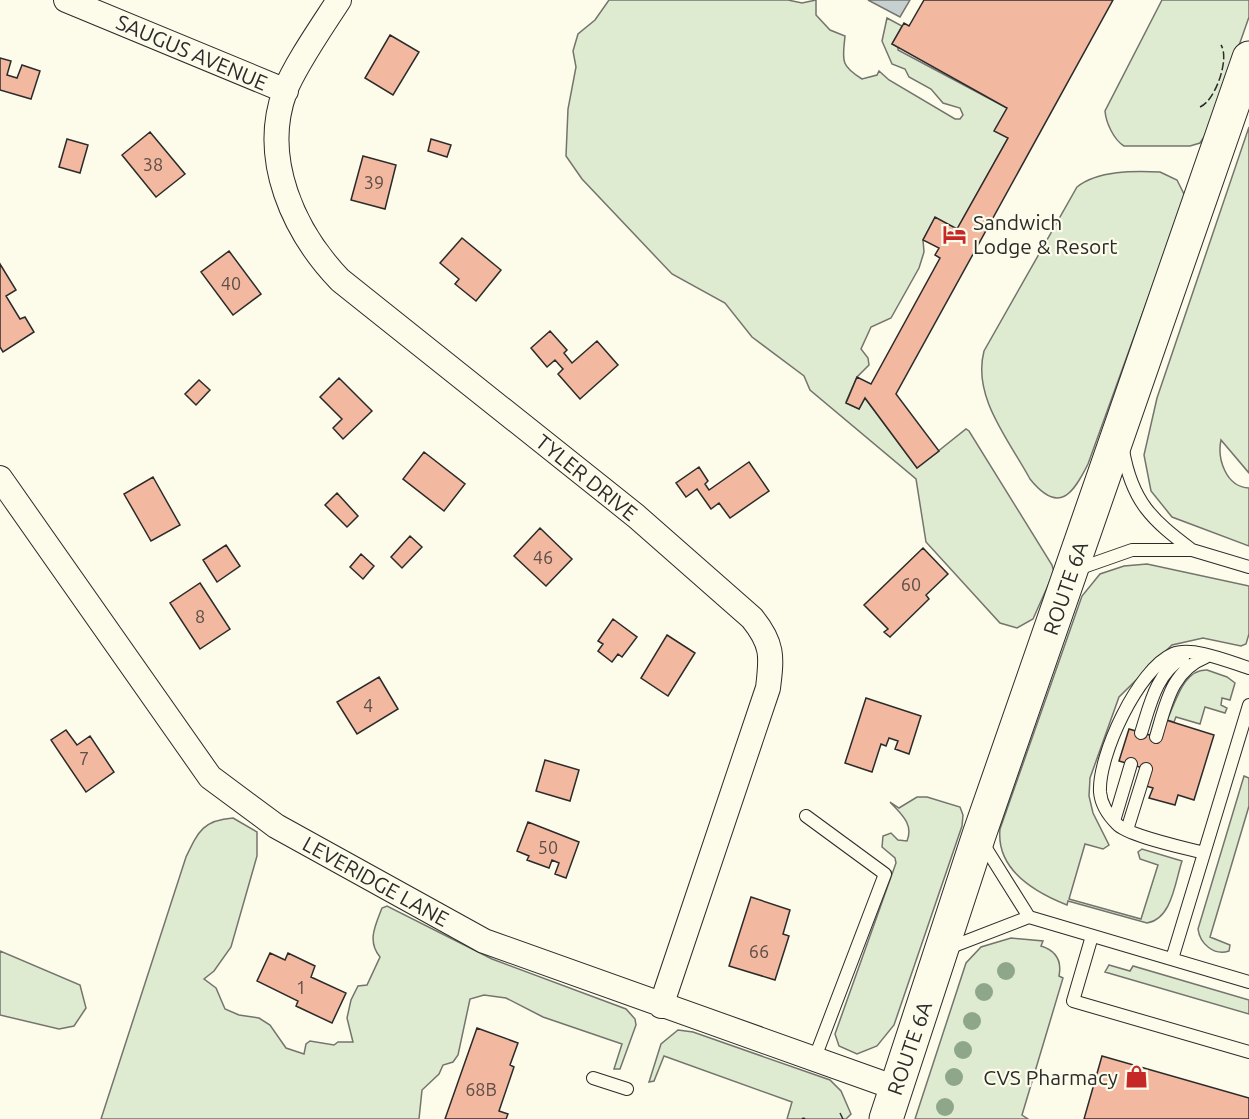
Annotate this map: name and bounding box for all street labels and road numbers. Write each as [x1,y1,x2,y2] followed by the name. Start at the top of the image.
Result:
[113,9,271,95] street label: SAUGUS AVENUE
[532,429,642,525] street label: TYLER DRIVE
[1038,538,1092,638] street label: ROUTE 6A
[299,831,453,931] street label: LEVERIDGE LANE
[882,998,936,1098] street label: ROUTE 6A

